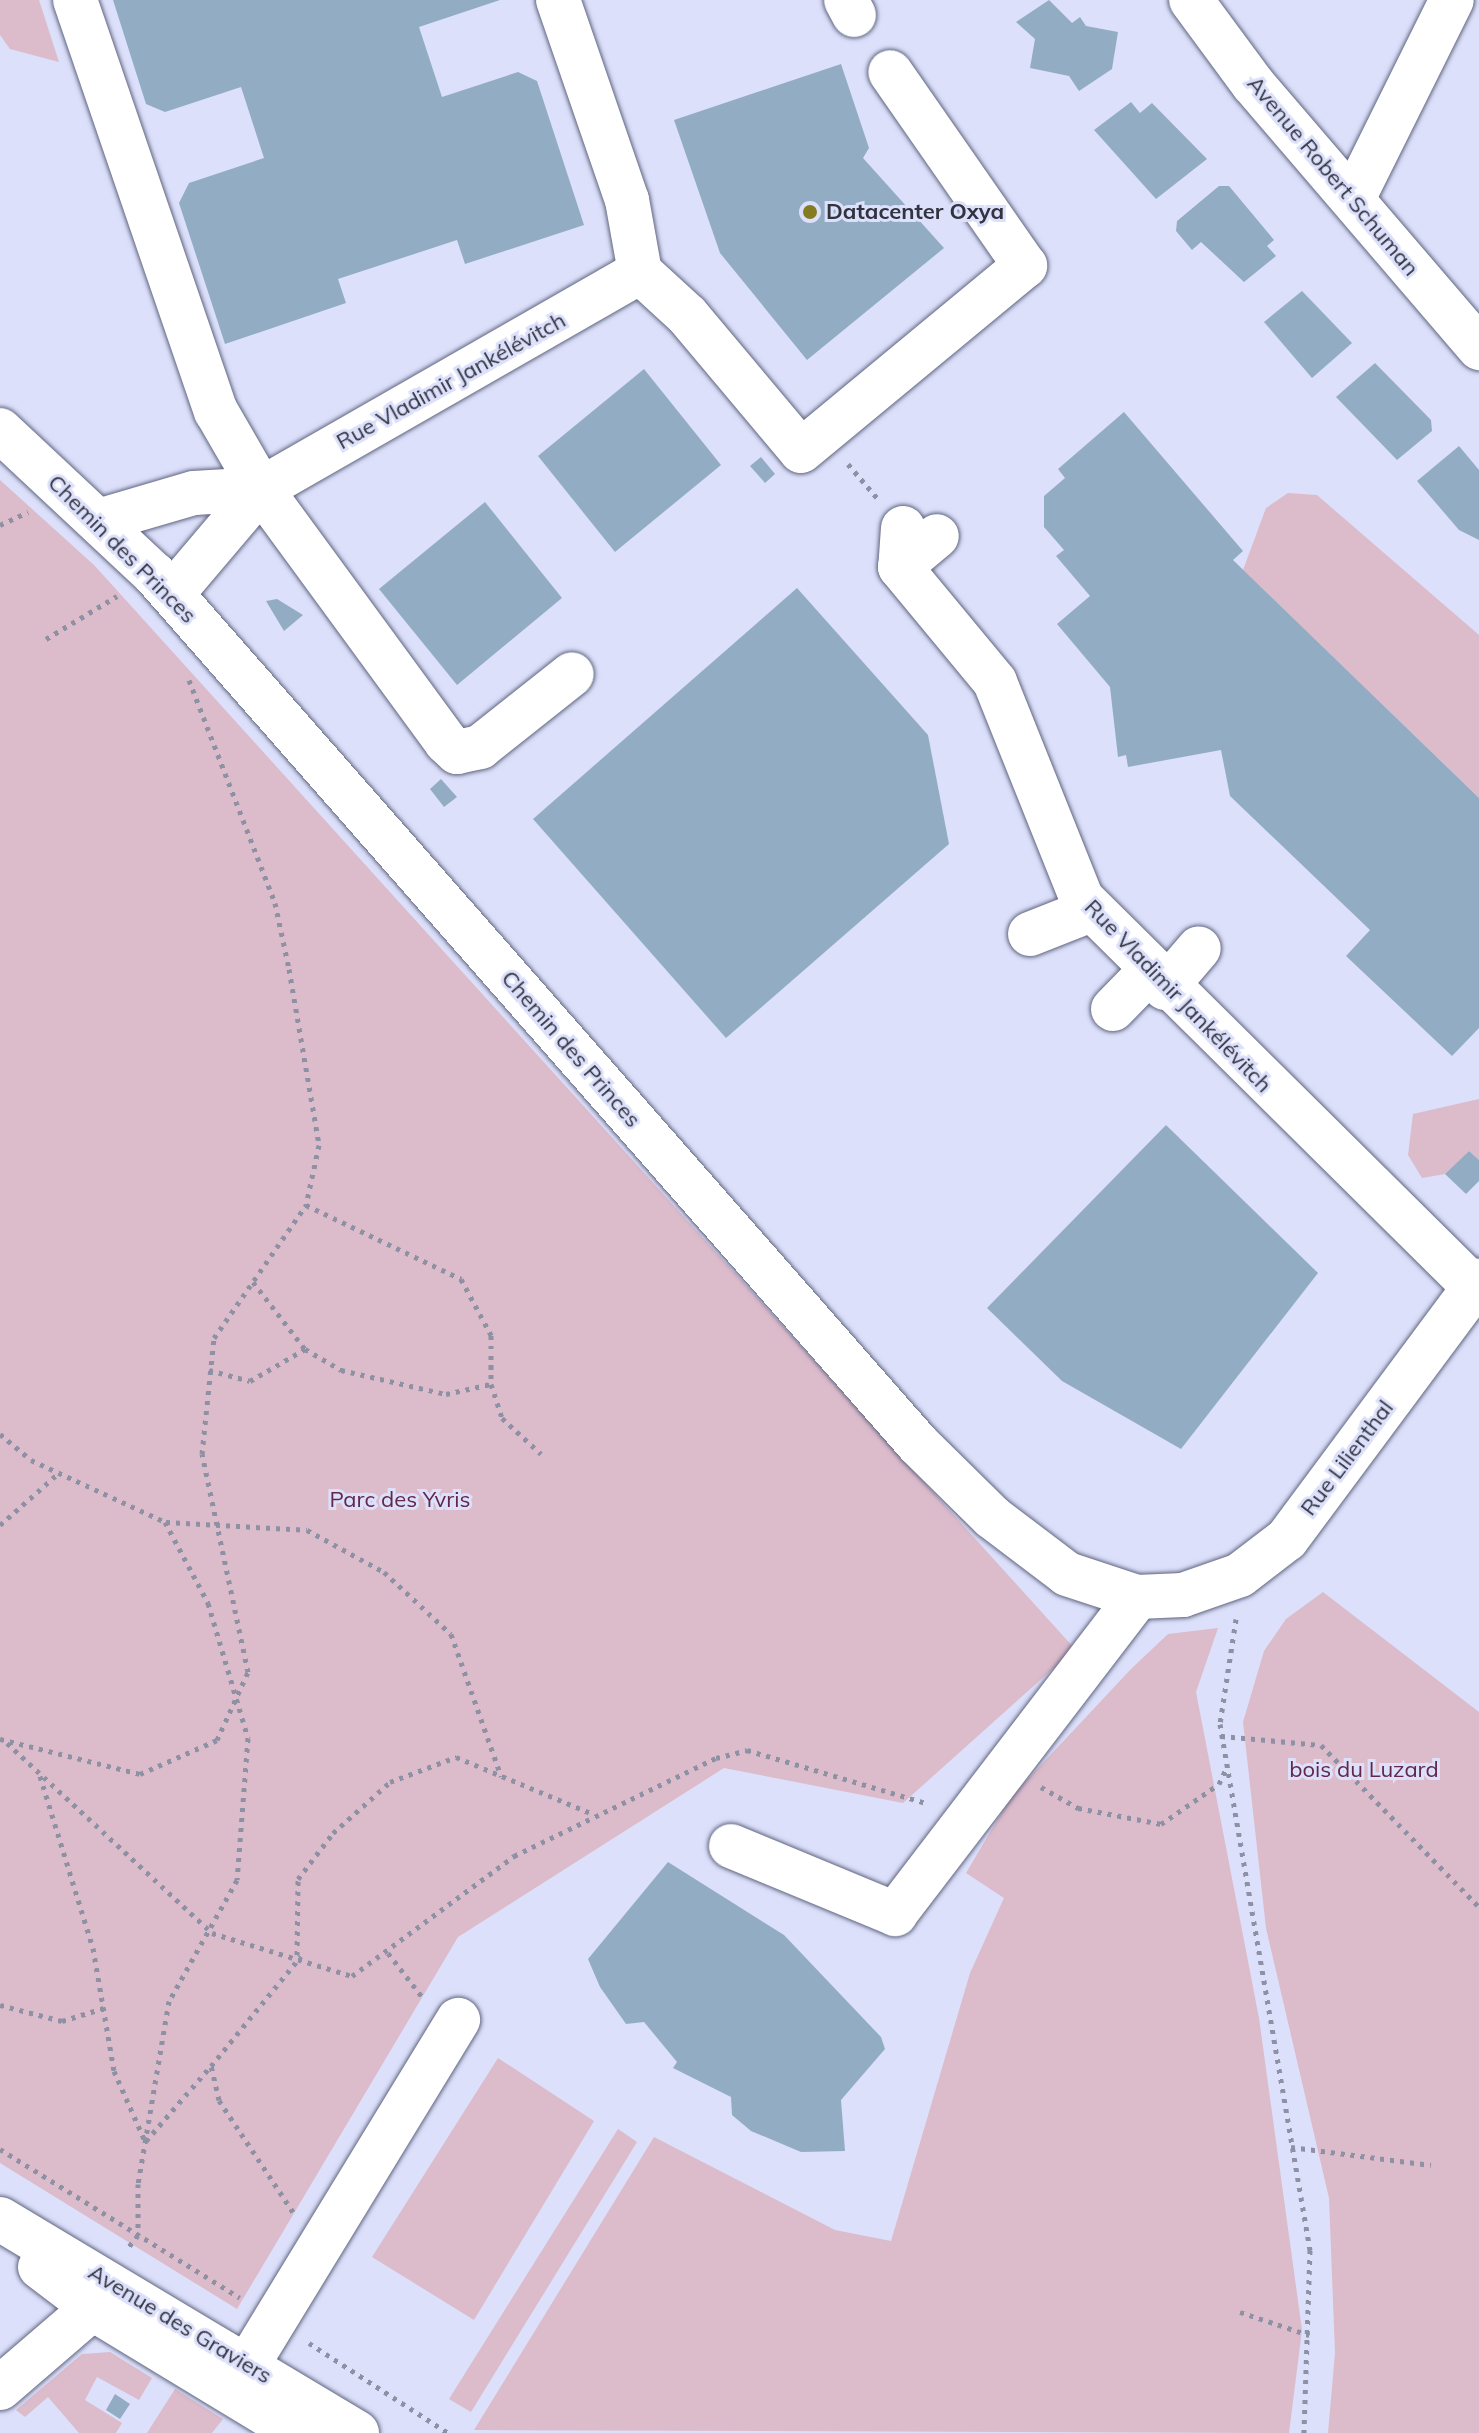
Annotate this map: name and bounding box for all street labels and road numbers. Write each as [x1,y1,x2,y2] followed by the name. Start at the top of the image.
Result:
[1242,71,1424,281] street label: Avenue Robert Schuman
[332,307,570,455] street label: Rue Vladimir Jankélévitch
[42,469,202,629] street label: Chemin des Princes
[1079,894,1277,1098] street label: Rue Vladimir Jankélévitch
[496,965,646,1133] street label: Chemin des Princes
[1295,1395,1399,1521] street label: Rue Lilienthal
[84,2259,276,2389] street label: Avenue des Graviers

